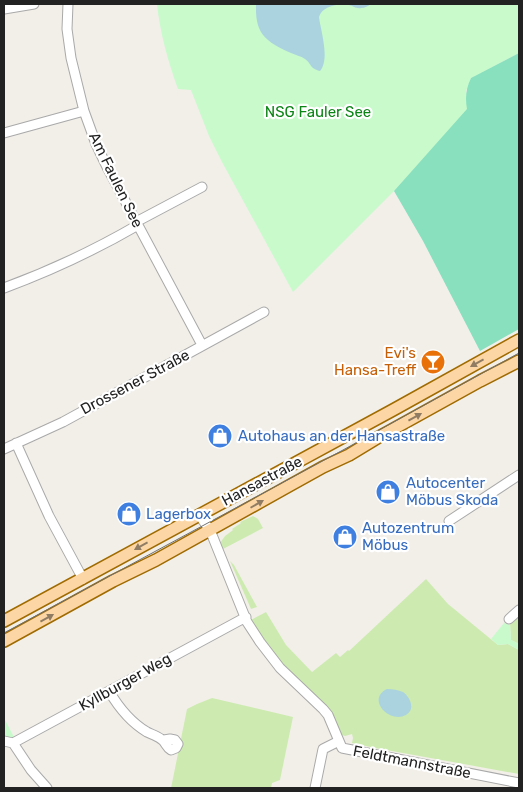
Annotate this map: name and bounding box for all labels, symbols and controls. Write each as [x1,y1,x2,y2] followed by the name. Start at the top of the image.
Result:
[265,103,371,121] park label: NSG Fauler See
[85,129,147,231] street label: Am Faulen See
[334,344,417,379] place label: Evi's Hansa-Treff
[77,346,193,418] street label: Drossener Straße
[420,349,446,375] bar icon: Evi's Hansa-Treff
[470,359,483,368] one-way arrow
[408,413,422,421] one-way arrow
[207,423,233,449] shop icon: Autohaus an der Hansastraße
[238,427,445,445] place label: Autohaus an der Hansastraße
[219,452,305,510] street label: Hansastraße
[406,474,498,509] place label: Autocenter Möbus Skoda
[375,479,401,505] shop icon: Autocenter Möbus Skoda
[251,499,264,508] one-way arrow
[116,501,142,527] shop icon: Lagerbox
[146,505,211,523] place label: Lagerbox
[362,519,454,554] place label: Autozentrum Möbus
[332,524,358,550] shop icon: Autozentrum Möbus
[135,542,148,551] one-way arrow
[40,613,53,622] one-way arrow
[76,649,174,715] street label: Kyllburger Weg
[351,742,473,782] street label: Feldtmannstraße

